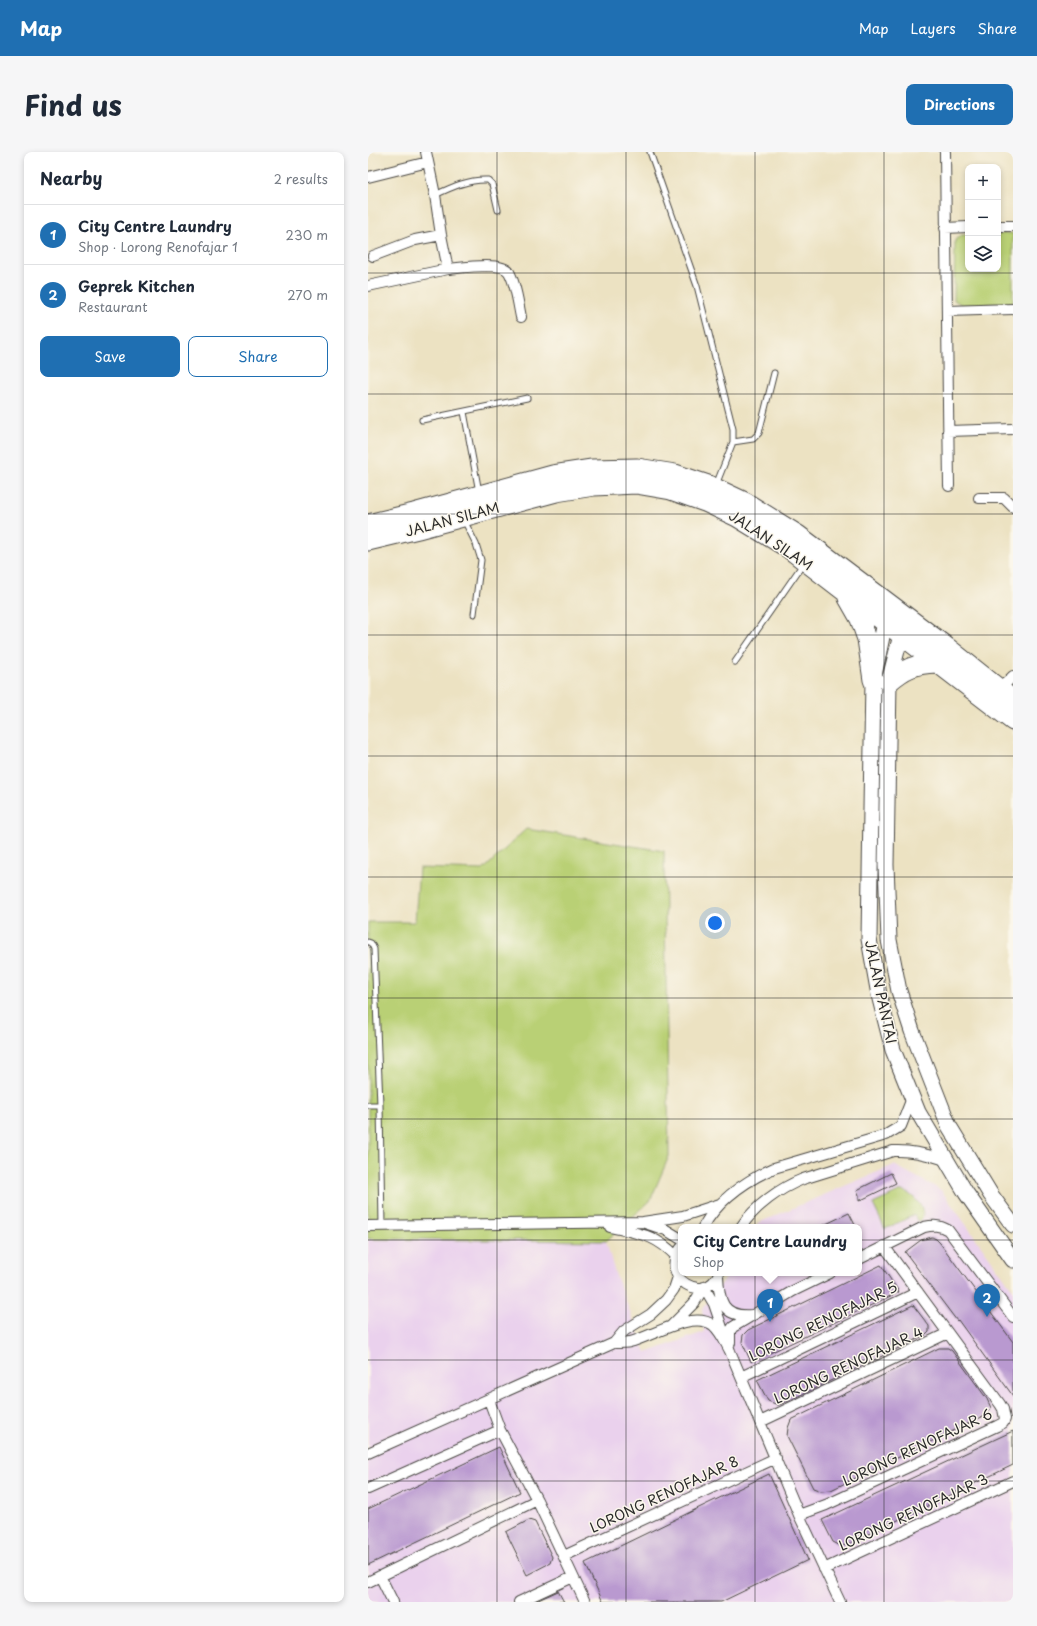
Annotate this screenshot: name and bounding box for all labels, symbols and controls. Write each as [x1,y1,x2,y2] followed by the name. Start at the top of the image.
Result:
[20,14,62,42] text: Map
[859,18,889,39] text: Map
[911,18,956,39] text: Layers
[978,18,1017,39] text: Share
[24,83,122,126] text: Find us
[906,84,1013,125] button: Directions
[965,164,1001,272] map controls
[965,164,1001,200] button: +
[40,165,102,191] text: Nearby
[274,169,328,188] text: 2 results
[965,200,1001,236] button: −
[78,214,232,237] text: City Centre Laundry
[50,225,56,244] text: 1
[286,225,328,244] text: 230 m
[965,236,1001,272] button: layers
[78,237,238,256] text: Shop · Lorong Renofajar 1
[78,274,195,297] text: Geprek Kitchen
[48,285,58,304] text: 2
[287,285,328,304] text: 270 m
[78,297,148,316] text: Restaurant
[40,336,180,377] button: Save
[188,336,328,377] button: Share
[403,496,501,542] street label: JALAN SILAM
[725,505,817,575] street label: JALAN SILAM
[705,913,725,933] your location
[860,938,902,1046] street label: JALAN PANTAI
[678,1224,862,1276] popup
[693,1229,847,1252] text: City Centre Laundry
[693,1252,724,1271] text: Shop
[745,1276,901,1366] street label: LORONG RENOFAJAR 5
[974,1284,1000,1317] pin: 2
[757,1289,783,1322] pin: 1
[770,1321,926,1409] street label: LORONG RENOFAJAR 4
[839,1403,996,1491] street label: LORONG RENOFAJAR 6
[586,1450,742,1538] street label: LORONG RENOFAJAR 8
[835,1468,991,1556] street label: LORONG RENOFAJAR 3

